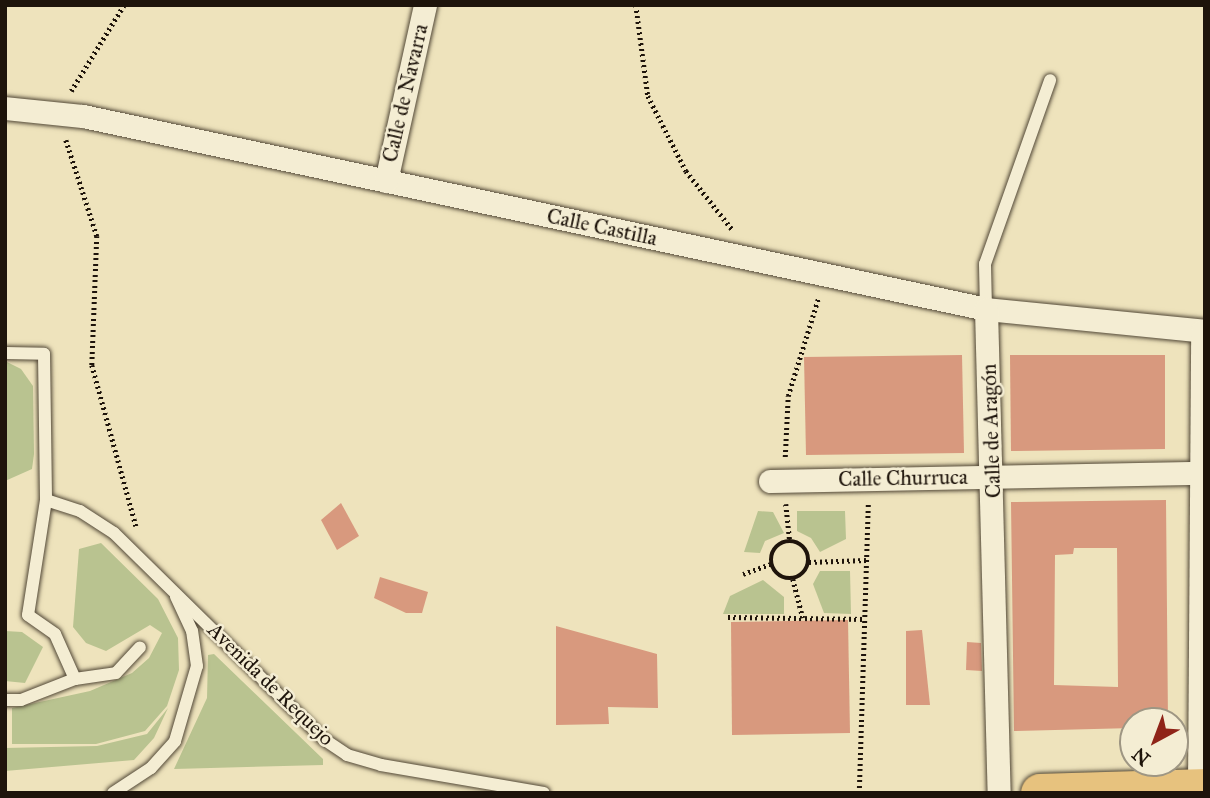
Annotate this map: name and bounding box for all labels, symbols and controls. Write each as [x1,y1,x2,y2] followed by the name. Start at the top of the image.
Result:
[377,21,433,165] street label: Calle de Navarra
[545,203,659,251] street label: Calle Castilla
[976,363,1006,499] street label: Calle de Aragón
[838,464,968,492] street label: Calle Churruca
[203,617,339,751] street label: Avenida de Requejo
[1119,707,1189,777] north arrow
[1128,743,1155,771] text: N

